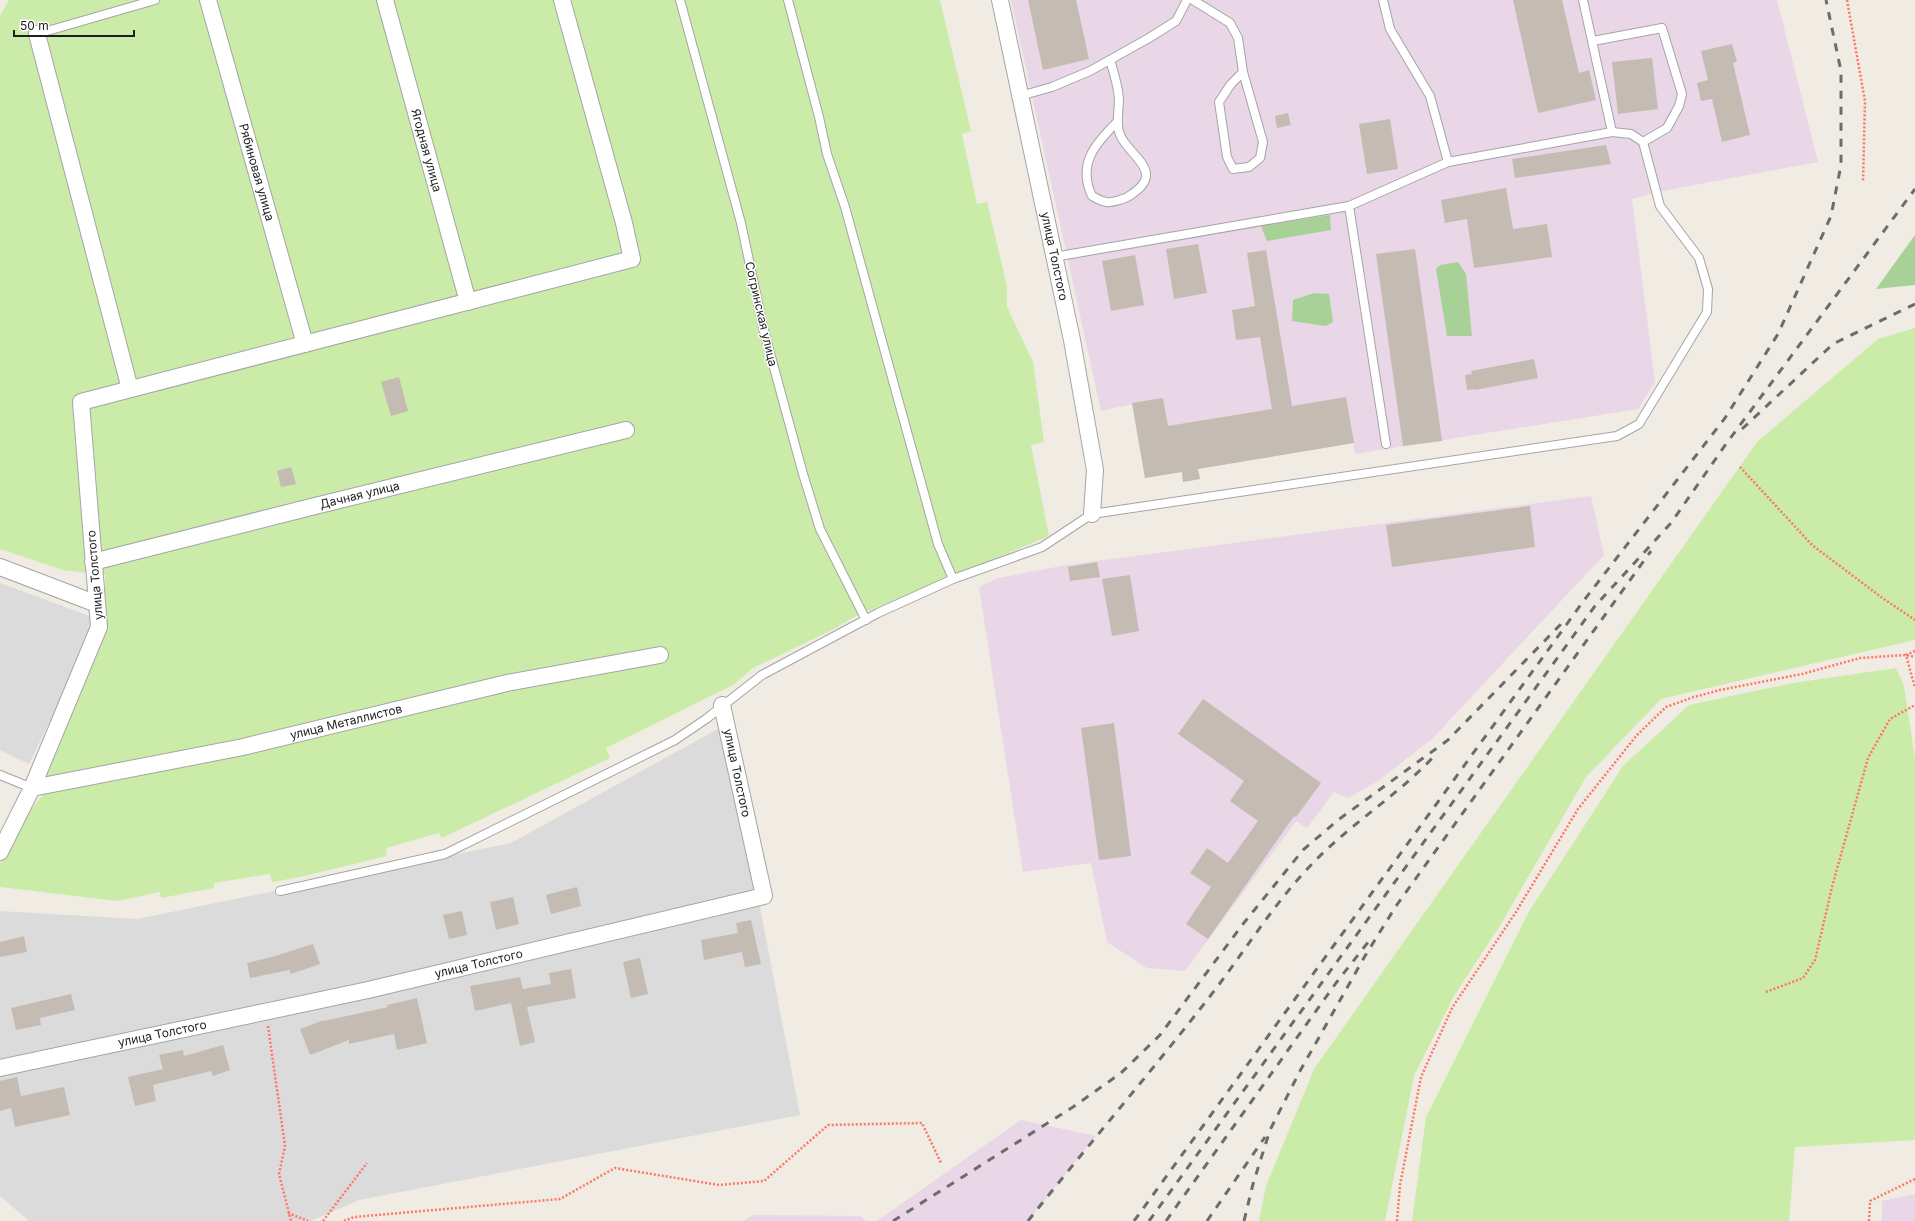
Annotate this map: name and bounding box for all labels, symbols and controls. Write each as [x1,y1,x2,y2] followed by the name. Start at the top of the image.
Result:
[14,12,134,38] scale bar
[20,18,49,33] text: 50 m
[408,107,445,194] street label: Ягодная улица
[236,122,278,223] street label: Рябиновая улица
[1038,211,1071,302] street label: улица Толстого
[742,260,781,368] street label: Согринская улица
[318,478,401,512] street label: Дачная улица
[83,530,106,621] street label: улица Толстого
[288,701,404,742] street label: улица Металлистов
[721,727,754,819] street label: улица Толстого
[433,946,524,981] street label: улица Толстого
[117,1016,208,1050] street label: улица Толстого

